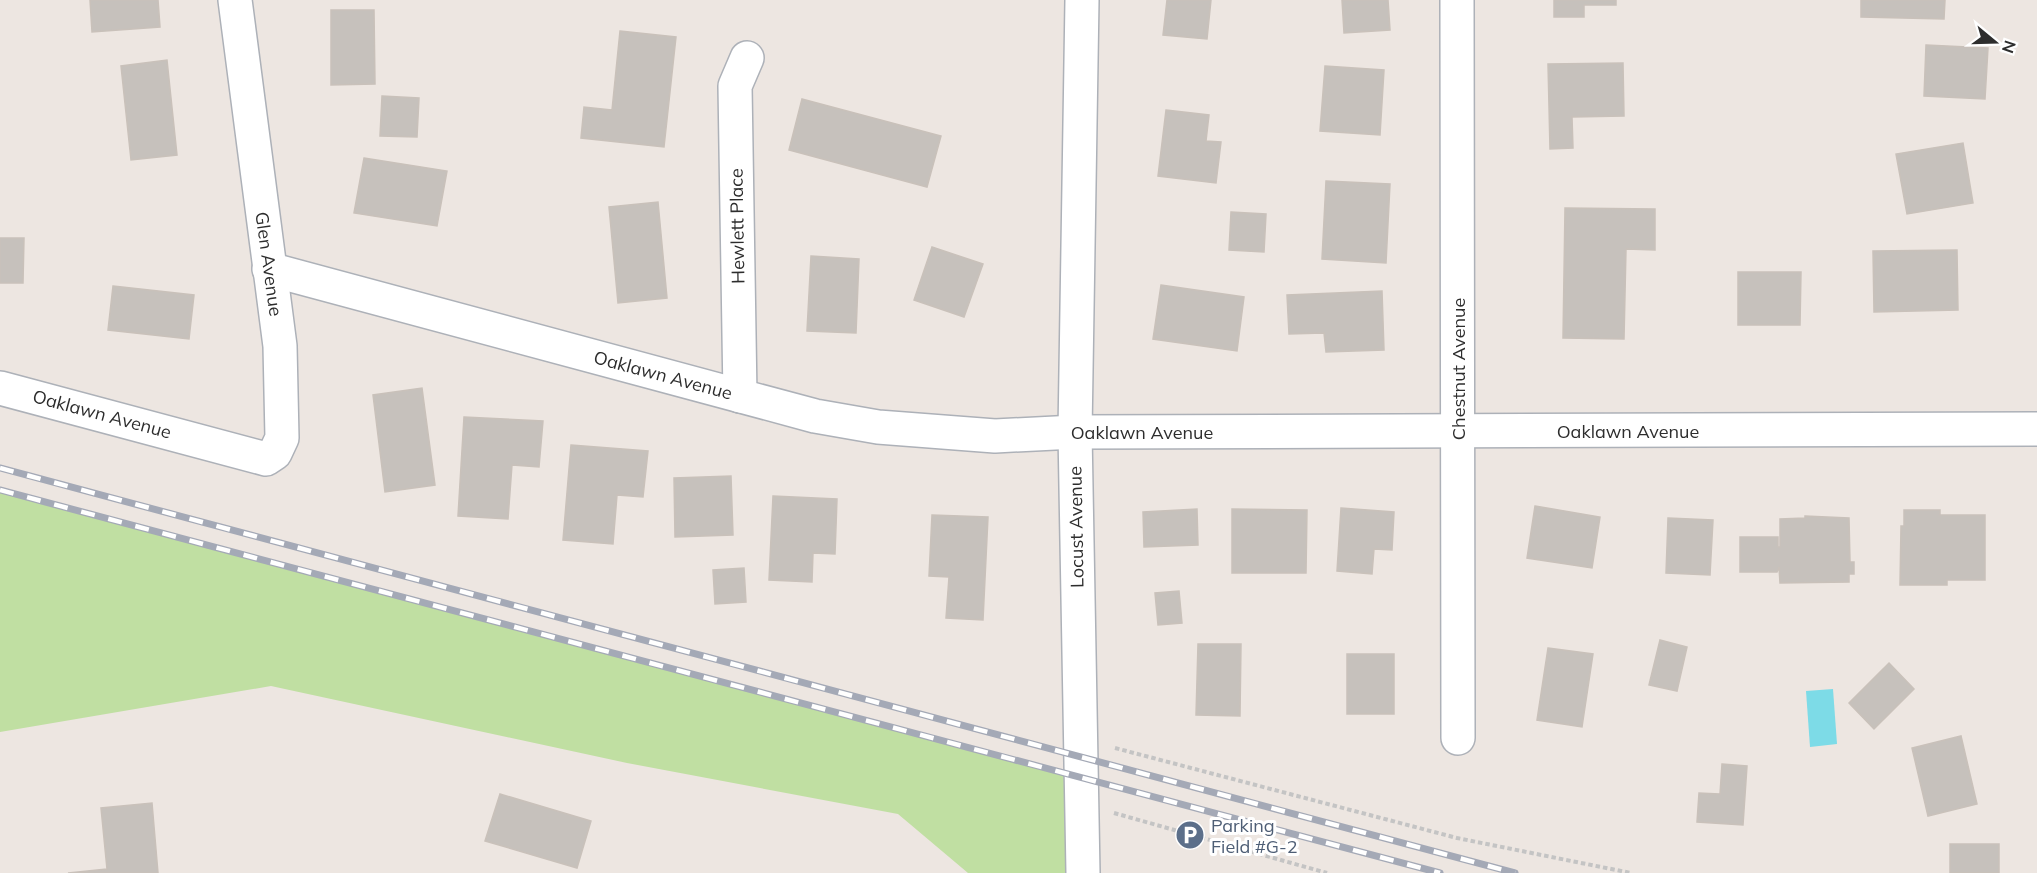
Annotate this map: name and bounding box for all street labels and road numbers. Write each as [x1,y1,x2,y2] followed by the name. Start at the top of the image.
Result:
[724,168,750,284] street label: Hewlett Place
[250,210,288,318] street label: Glen Avenue
[1447,298,1470,440] street label: Chestnut Avenue
[591,345,735,405] street label: Oaklawn Avenue
[30,384,174,444] street label: Oaklawn Avenue
[1557,420,1699,443] street label: Oaklawn Avenue
[1071,421,1213,444] street label: Oaklawn Avenue
[1063,466,1089,588] street label: Locust Avenue

